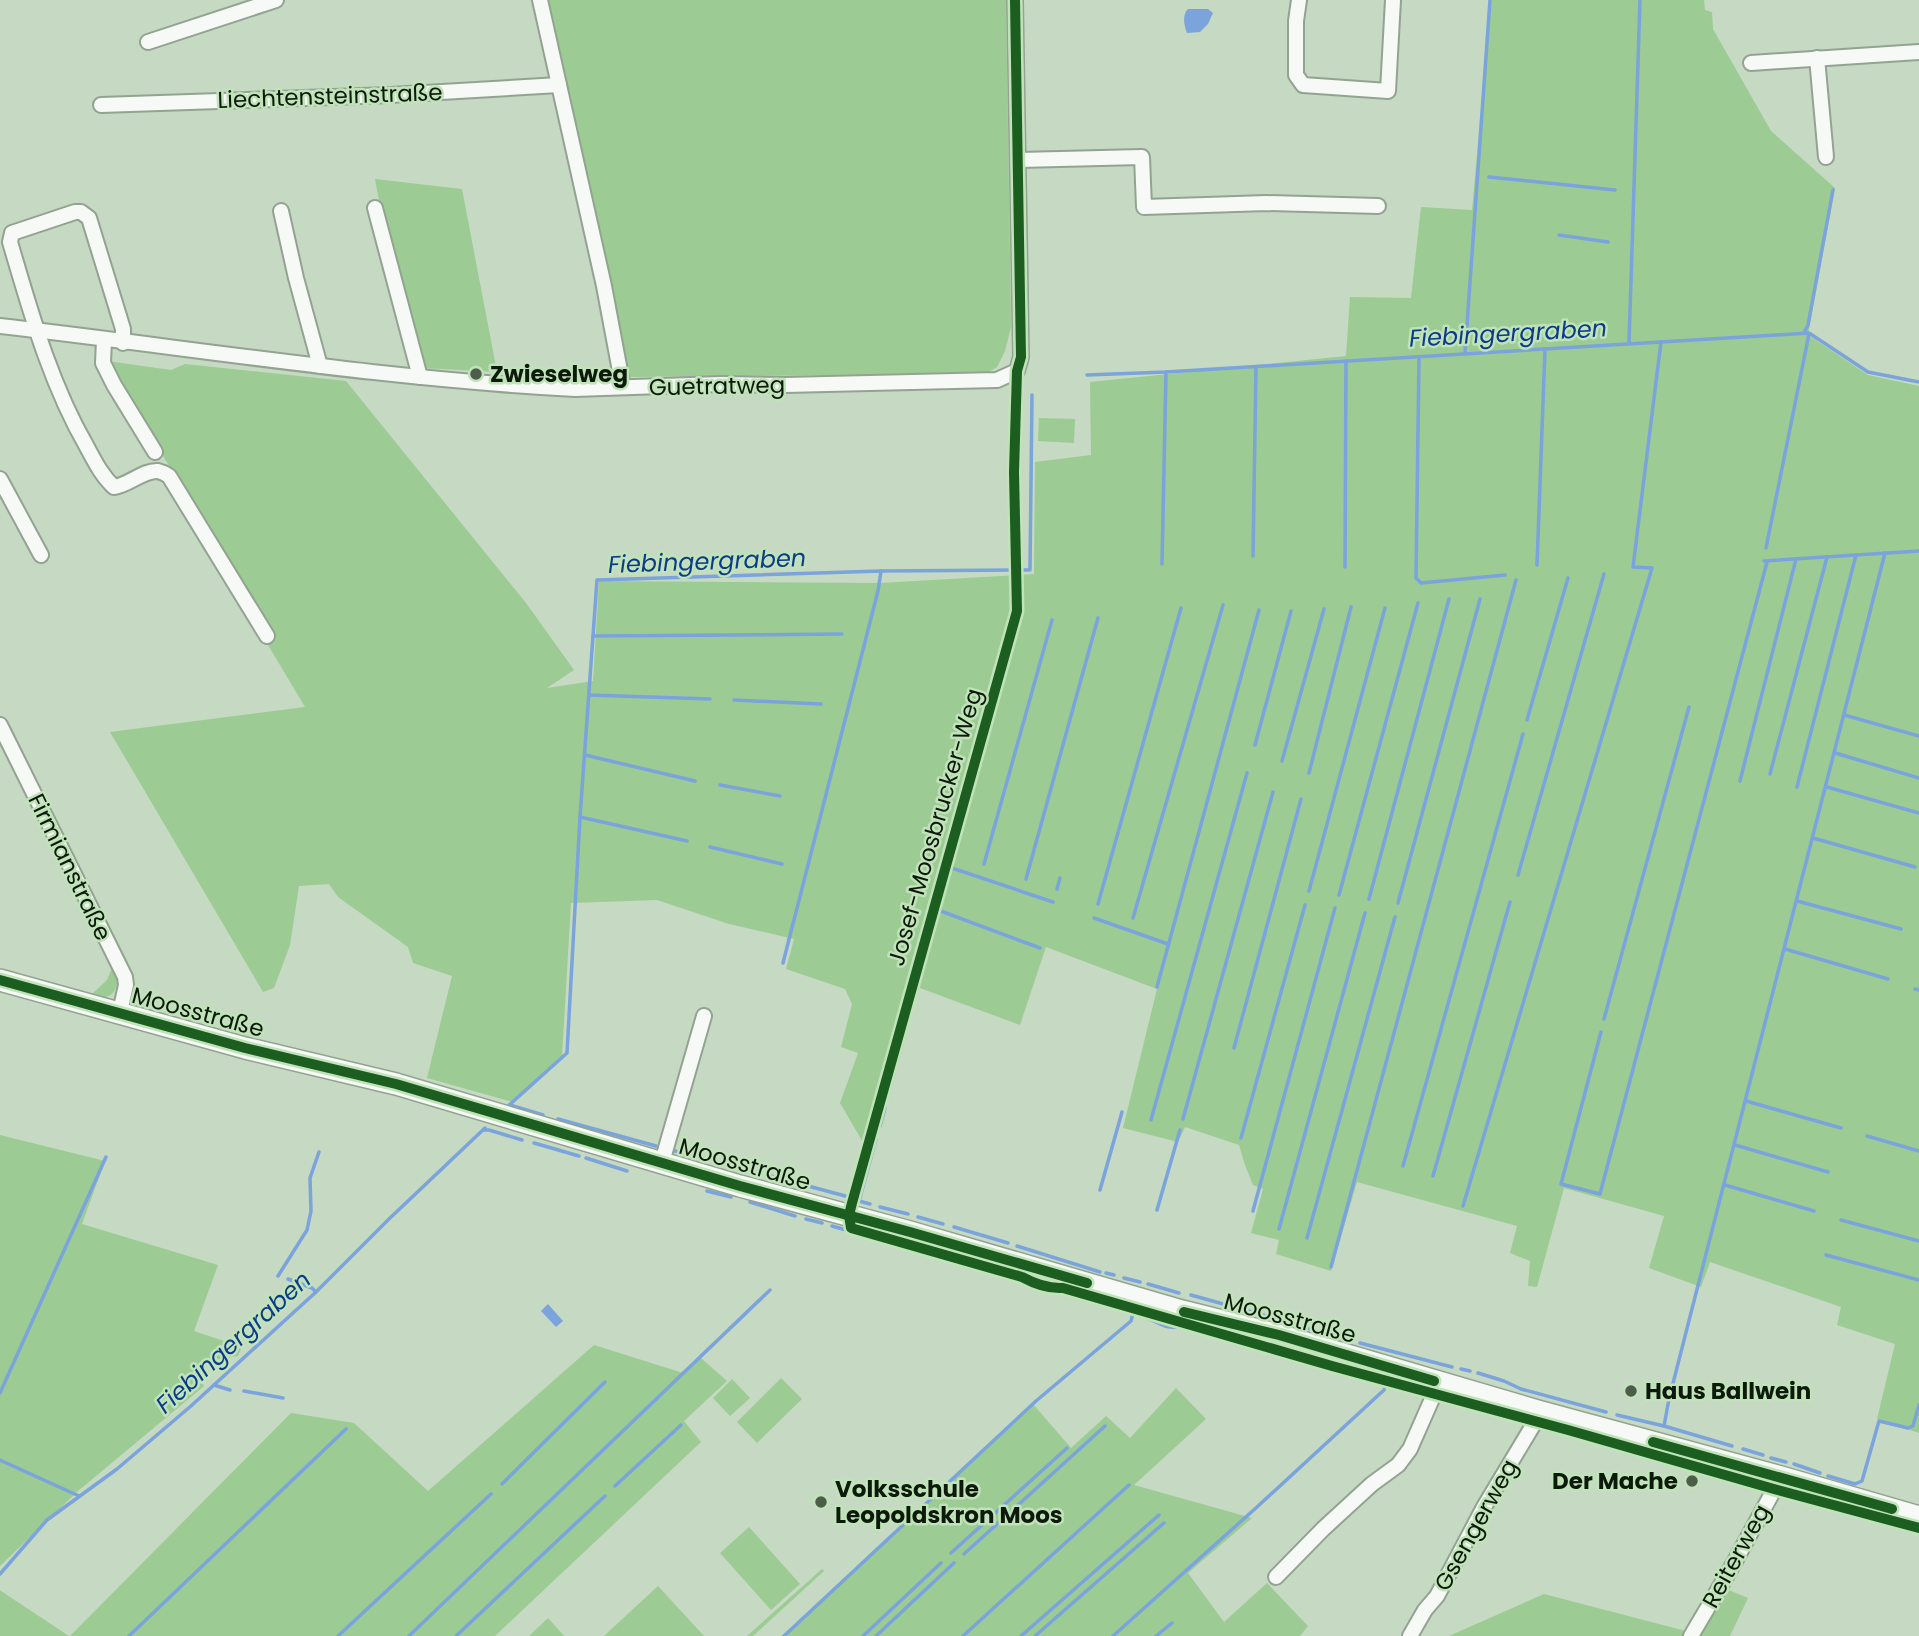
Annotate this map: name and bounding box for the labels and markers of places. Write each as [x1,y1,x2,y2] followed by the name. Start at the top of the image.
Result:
[490,358,628,390] place label: Zwieselweg
[468,366,484,382] marker: Zwieselweg
[1645,1375,1811,1407] place label: Haus Ballwein
[1623,1383,1639,1399] marker: Haus Ballwein
[1552,1465,1678,1497] place label: Der Mache
[835,1473,1063,1531] place label: Volksschule Leopoldskron Moos
[1684,1473,1700,1489] marker: Der Mache
[813,1494,829,1510] marker: Volksschule Leopoldskron Moos

